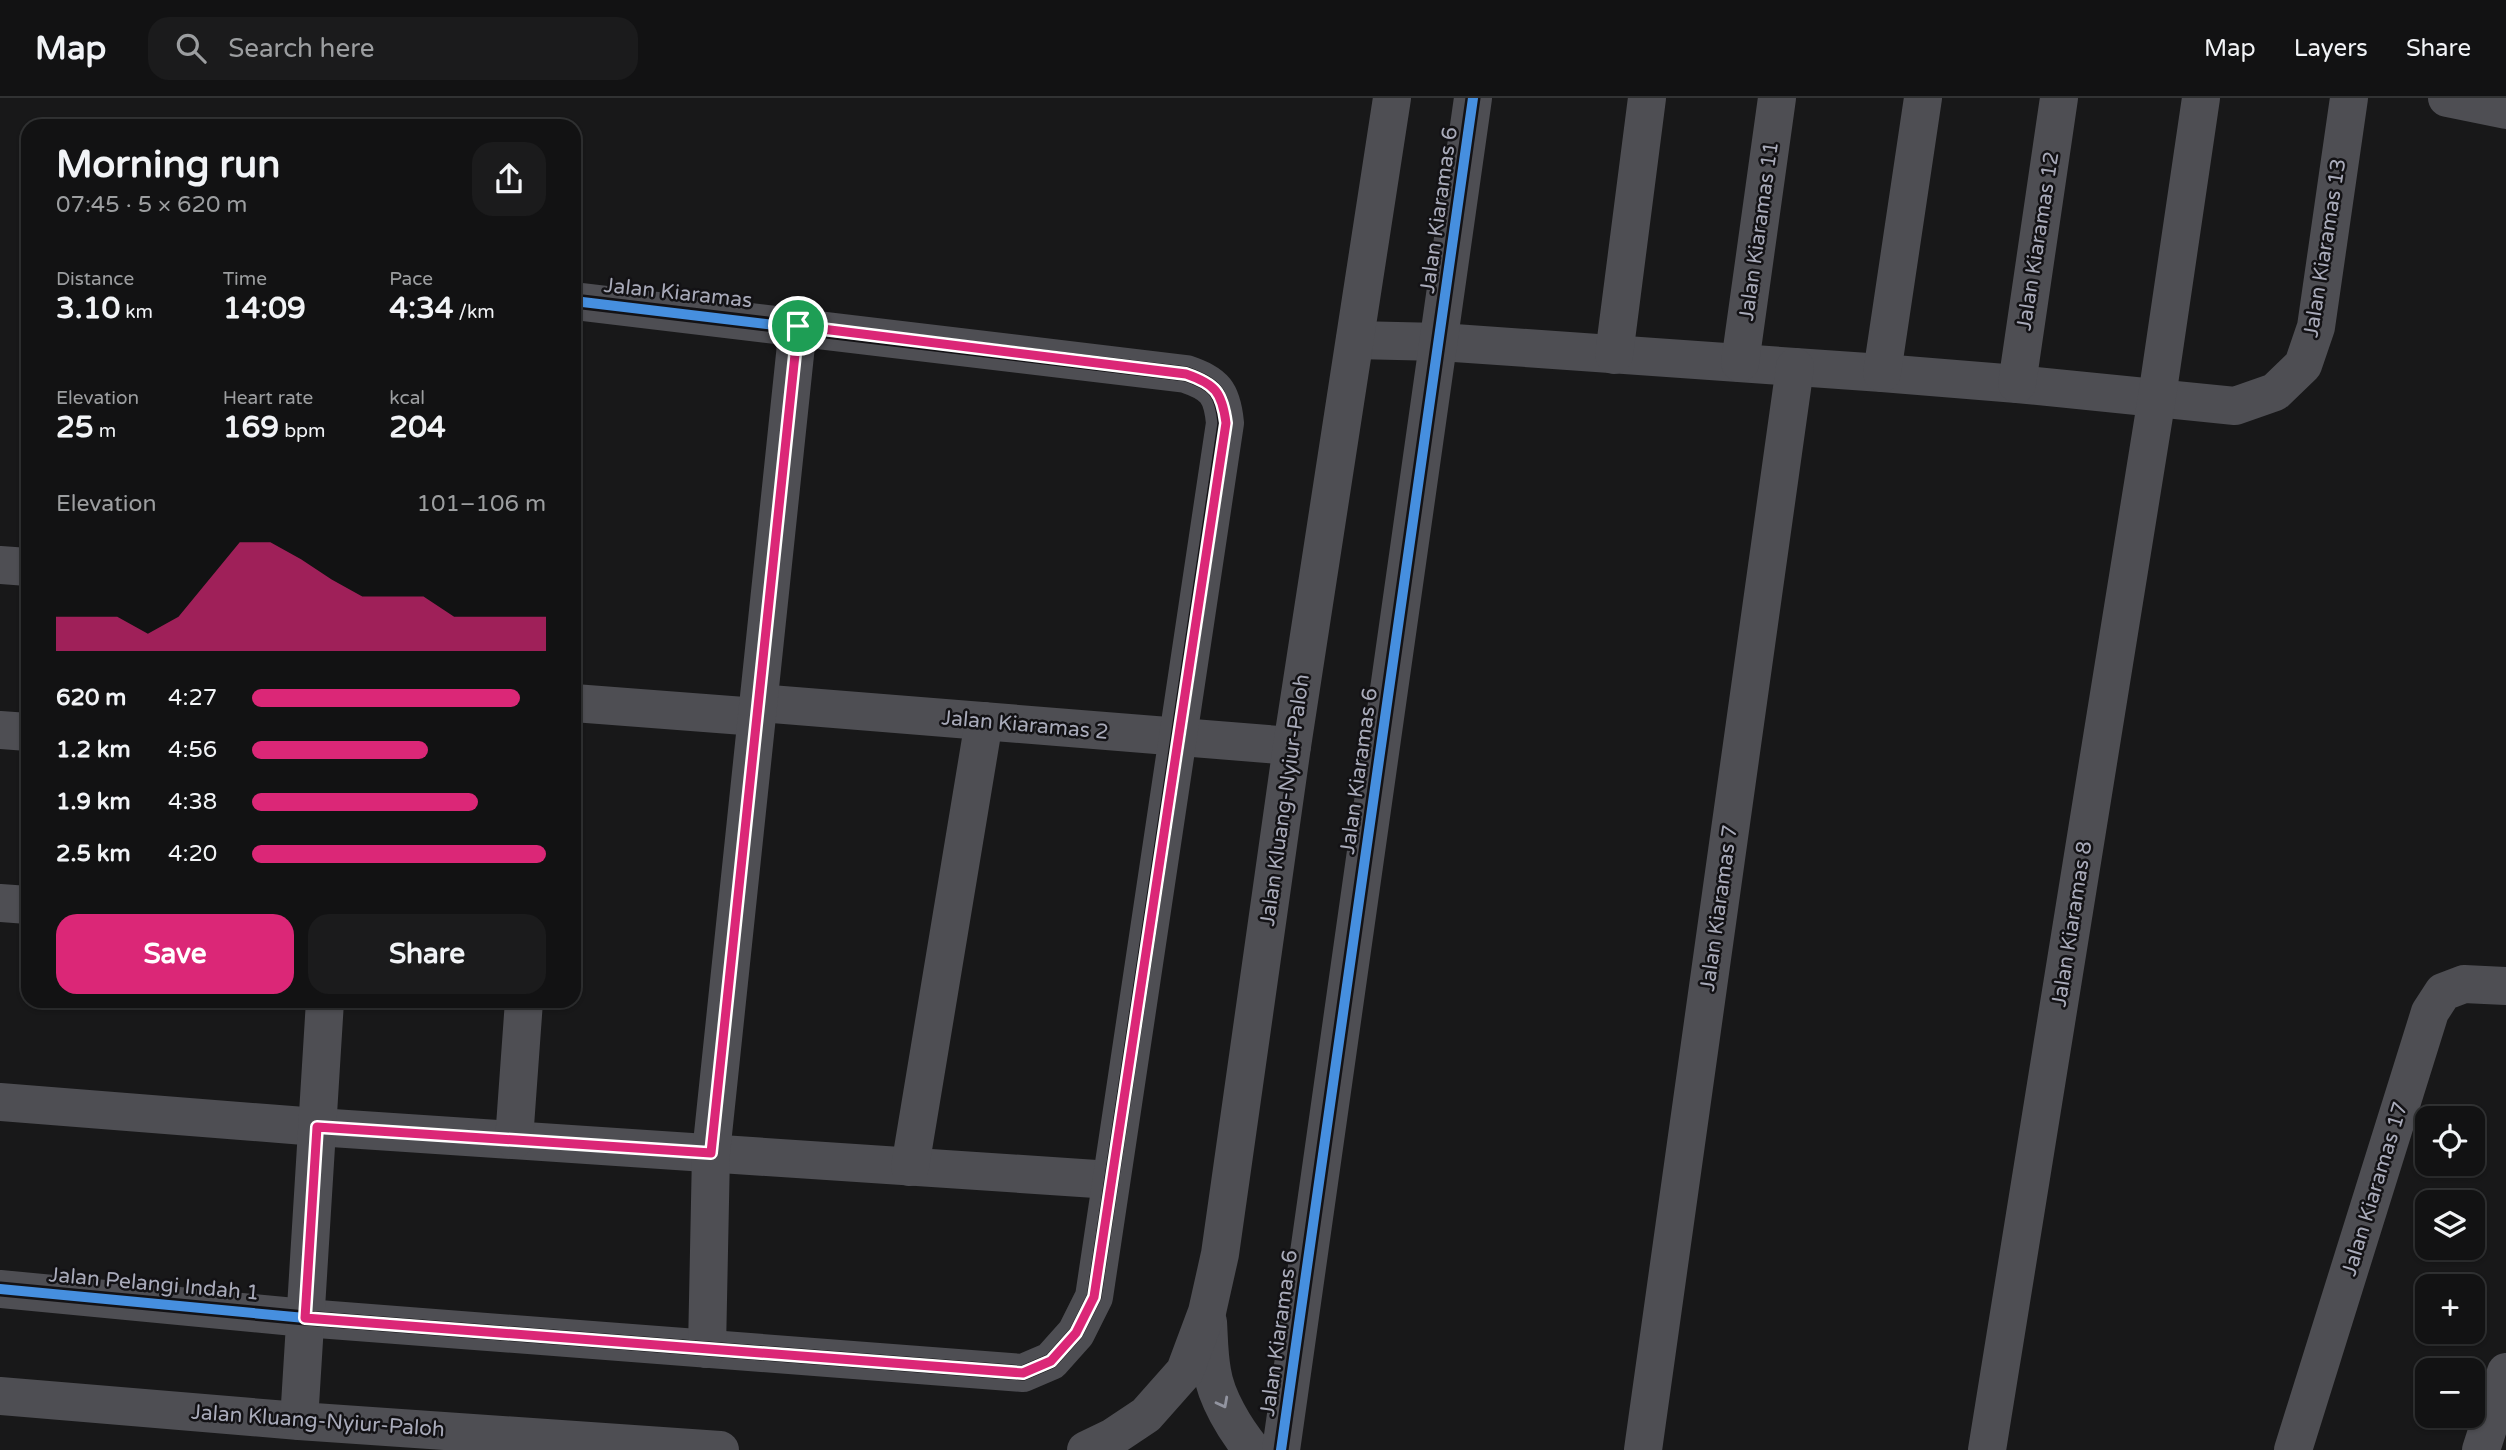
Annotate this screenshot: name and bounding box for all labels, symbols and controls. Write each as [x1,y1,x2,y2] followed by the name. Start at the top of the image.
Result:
[148,17,638,80] search box
[35,29,106,68] text: Map
[172,29,210,67] icon: search
[228,33,374,64] text: Search here
[2204,34,2256,63] text: Map
[2294,34,2368,63] text: Layers
[2406,34,2471,63] text: Share
[1415,125,1463,295] street label: Jalan Kiaramas 6
[1734,140,1784,322] street label: Jalan Kiaramas 11
[56,142,280,188] text: Morning run
[472,142,546,216] button: share
[2012,150,2064,332] street label: Jalan Kiaramas 12
[2299,157,2351,339] street label: Jalan Kiaramas 13
[56,191,247,219] text: 07:45 · 5 × 620 m
[56,268,134,290] text: Distance
[223,268,267,290] text: Time
[389,268,433,290] text: Pace
[603,273,753,313] street label: Jalan Kiaramas
[56,290,120,327] text: 3.10
[223,290,306,327] text: 14:09
[389,290,454,327] text: 4:34
[768,296,828,356] pin
[120,301,153,323] text: km
[454,301,495,323] text: /km
[779,307,817,345] icon: arrive
[56,387,139,409] text: Elevation
[223,387,313,409] text: Heart rate
[389,387,425,409] text: kcal
[56,409,94,446] text: 25
[223,409,279,446] text: 169
[389,409,446,446] text: 204
[94,420,116,442] text: m
[279,420,326,442] text: bpm
[56,490,157,518] text: Elevation
[417,490,546,518] text: 101–106 m
[1255,672,1315,928] street label: Jalan Kluang-Nyiur-Paloh
[56,684,126,712] text: 620 m
[168,684,217,712] text: 4:27
[1335,686,1383,856] street label: Jalan Kiaramas 6
[940,705,1110,745] street label: Jalan Kiaramas 2
[56,736,131,764] text: 1.2 km
[168,736,217,764] text: 4:56
[56,788,131,816] text: 1.9 km
[168,788,217,816] text: 4:38
[1695,823,1743,993] street label: Jalan Kiaramas 7
[2047,839,2097,1009] street label: Jalan Kiaramas 8
[56,840,131,868] text: 2.5 km
[168,840,217,868] text: 4:20
[56,914,294,994] button: Save
[308,914,546,994] button: Share
[2337,1099,2413,1279] street label: Jalan Kiaramas 17
[2415,1106,2485,1428] map controls
[2415,1106,2485,1176] button: locate
[2415,1190,2485,1260] button: layers
[1255,1248,1303,1418] street label: Jalan Kiaramas 6
[48,1262,260,1306] street label: Jalan Pelangi Indah 1
[2415,1274,2485,1344] button: +
[2415,1358,2485,1428] button: −
[1215,1396,1229,1408] one-way arrow
[190,1400,446,1442] street label: Jalan Kluang-Nyiur-Paloh

